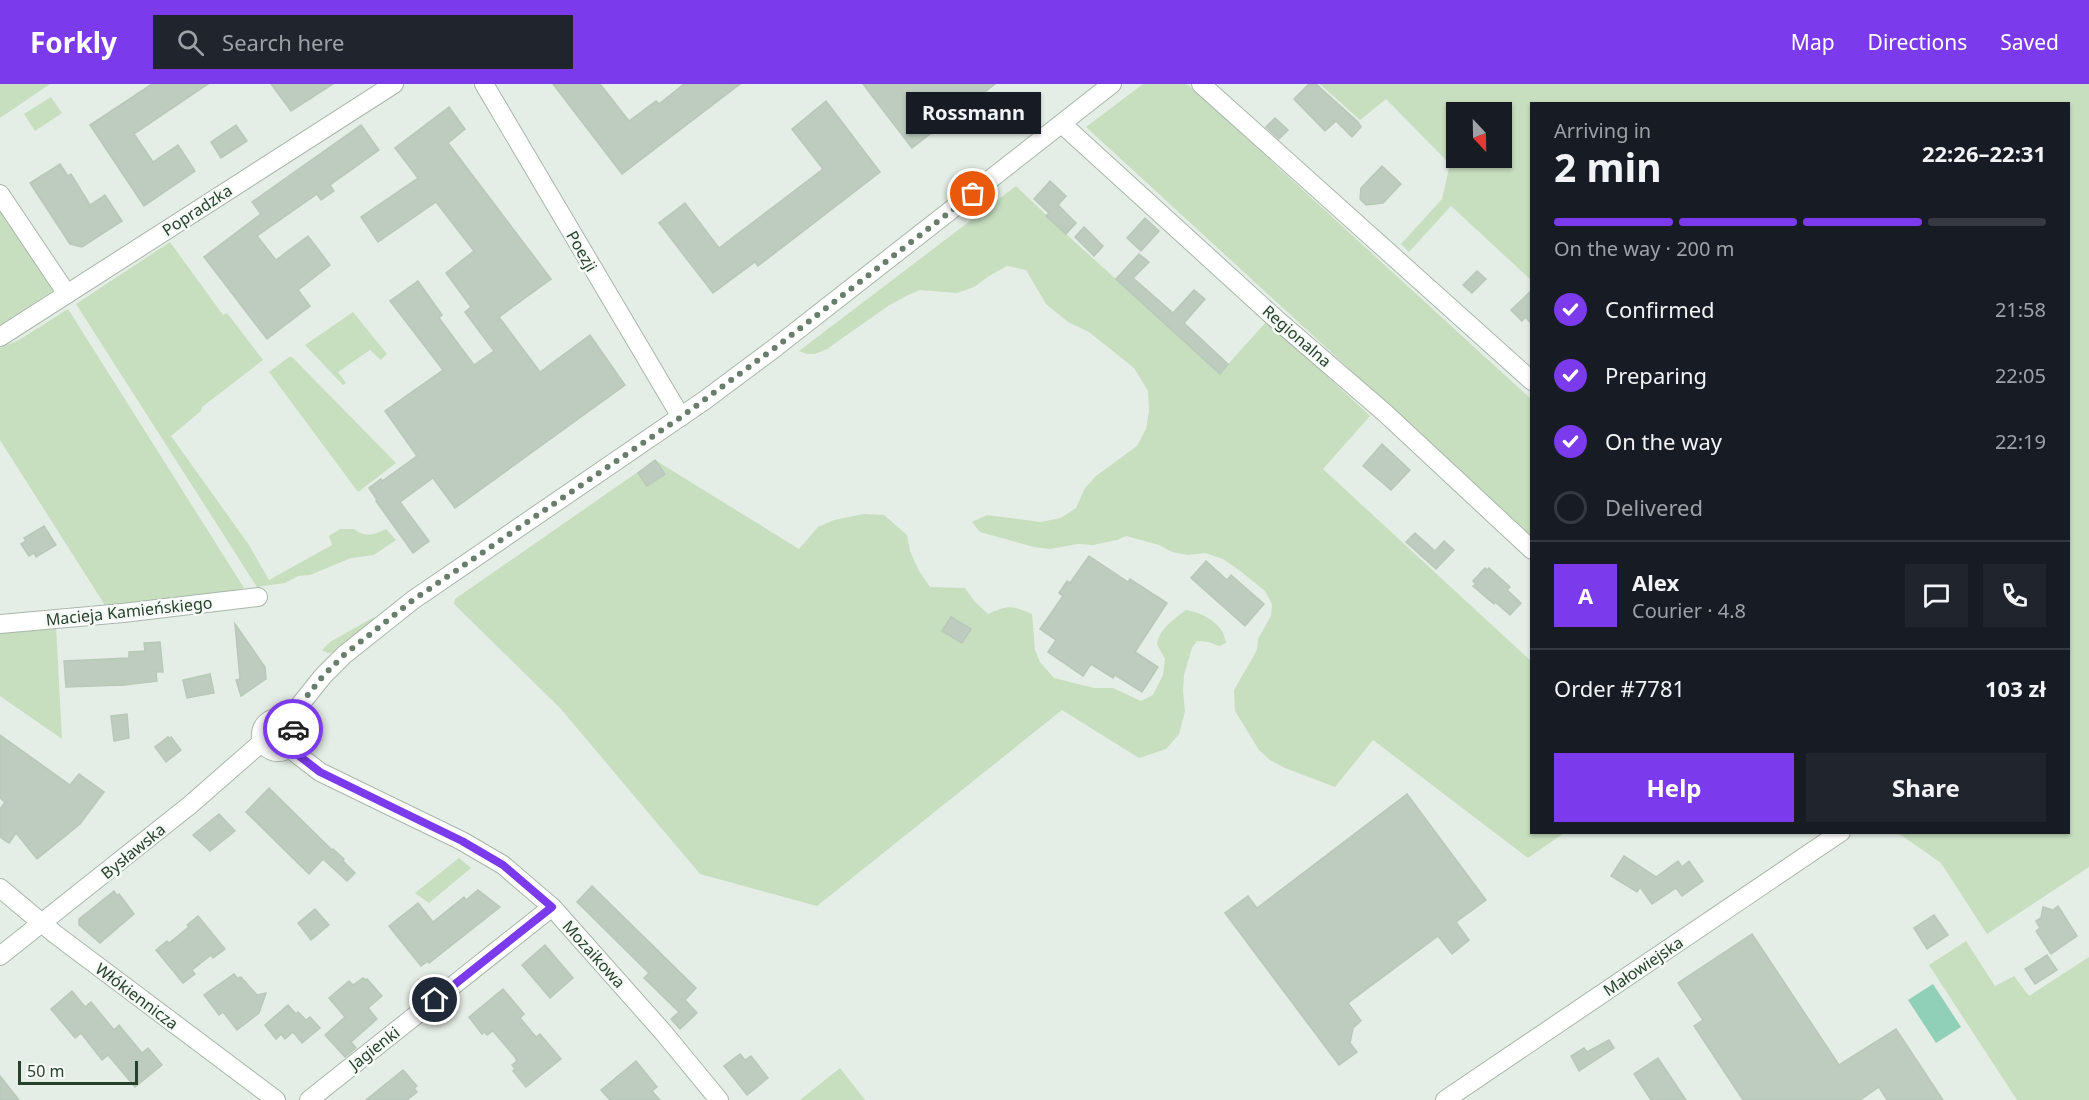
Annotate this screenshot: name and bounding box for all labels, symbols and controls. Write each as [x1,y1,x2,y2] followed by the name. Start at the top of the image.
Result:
[153,15,573,69] search box
[30,23,117,61] text: Forkly
[174,26,207,59] icon: search
[222,27,345,57] text: Search here
[1791,28,1835,56] text: Map
[1868,28,1967,56] text: Directions
[2000,28,2059,56] text: Saved
[906,92,1040,134] callout: Rossmann
[922,99,1025,126] text: Rossmann
[1446,102,1512,168] north arrow
[1446,102,1512,168] map controls
[1554,117,1651,144] text: Arriving in
[1922,138,2046,168] text: 22:26–22:31
[1554,140,1661,193] text: 2 min
[947,168,998,219] pin
[956,177,989,210] icon: bag
[158,179,236,241] street label: Popradzka
[561,226,603,276] street label: Poezji
[1554,235,1734,262] text: On the way · 200 m
[1554,293,1587,326] icon: check
[1605,294,1715,324] text: Confirmed
[1995,296,2046,323] text: 21:58
[1258,300,1336,372] street label: Regionalna
[1554,359,1587,392] icon: check
[1605,360,1707,390] text: Preparing
[1995,362,2046,389] text: 22:05
[1554,425,1587,458] icon: check
[1605,426,1722,456] text: On the way
[1995,428,2046,455] text: 22:19
[1605,492,1703,522] text: Delivered
[1905,564,1968,627] button: chat
[1983,564,2046,627] button: phone
[1632,567,1679,597] text: Alex
[1578,580,1593,610] text: A
[45,591,213,631] street label: Macieja Kamieńskiego
[1632,597,1746,624] text: Courier · 4.8
[1554,673,1685,703] text: Order #7781
[1985,673,2046,703] text: 103 zł
[263,699,323,759] courier
[277,713,310,746] icon: car
[1554,753,1794,822] button: Help
[1806,753,2046,822] button: Share
[96,818,170,884] street label: Bysławska
[558,915,630,993] street label: Mozaikowa
[1599,931,1687,1001] street label: Małowiejska
[91,958,183,1034] street label: Włókiennicza
[409,974,460,1025] pin
[418,983,451,1016] icon: home
[342,1021,404,1076] street label: Jagienki
[18,1058,138,1086] scale bar
[27,1060,64,1082] text: 50 m

